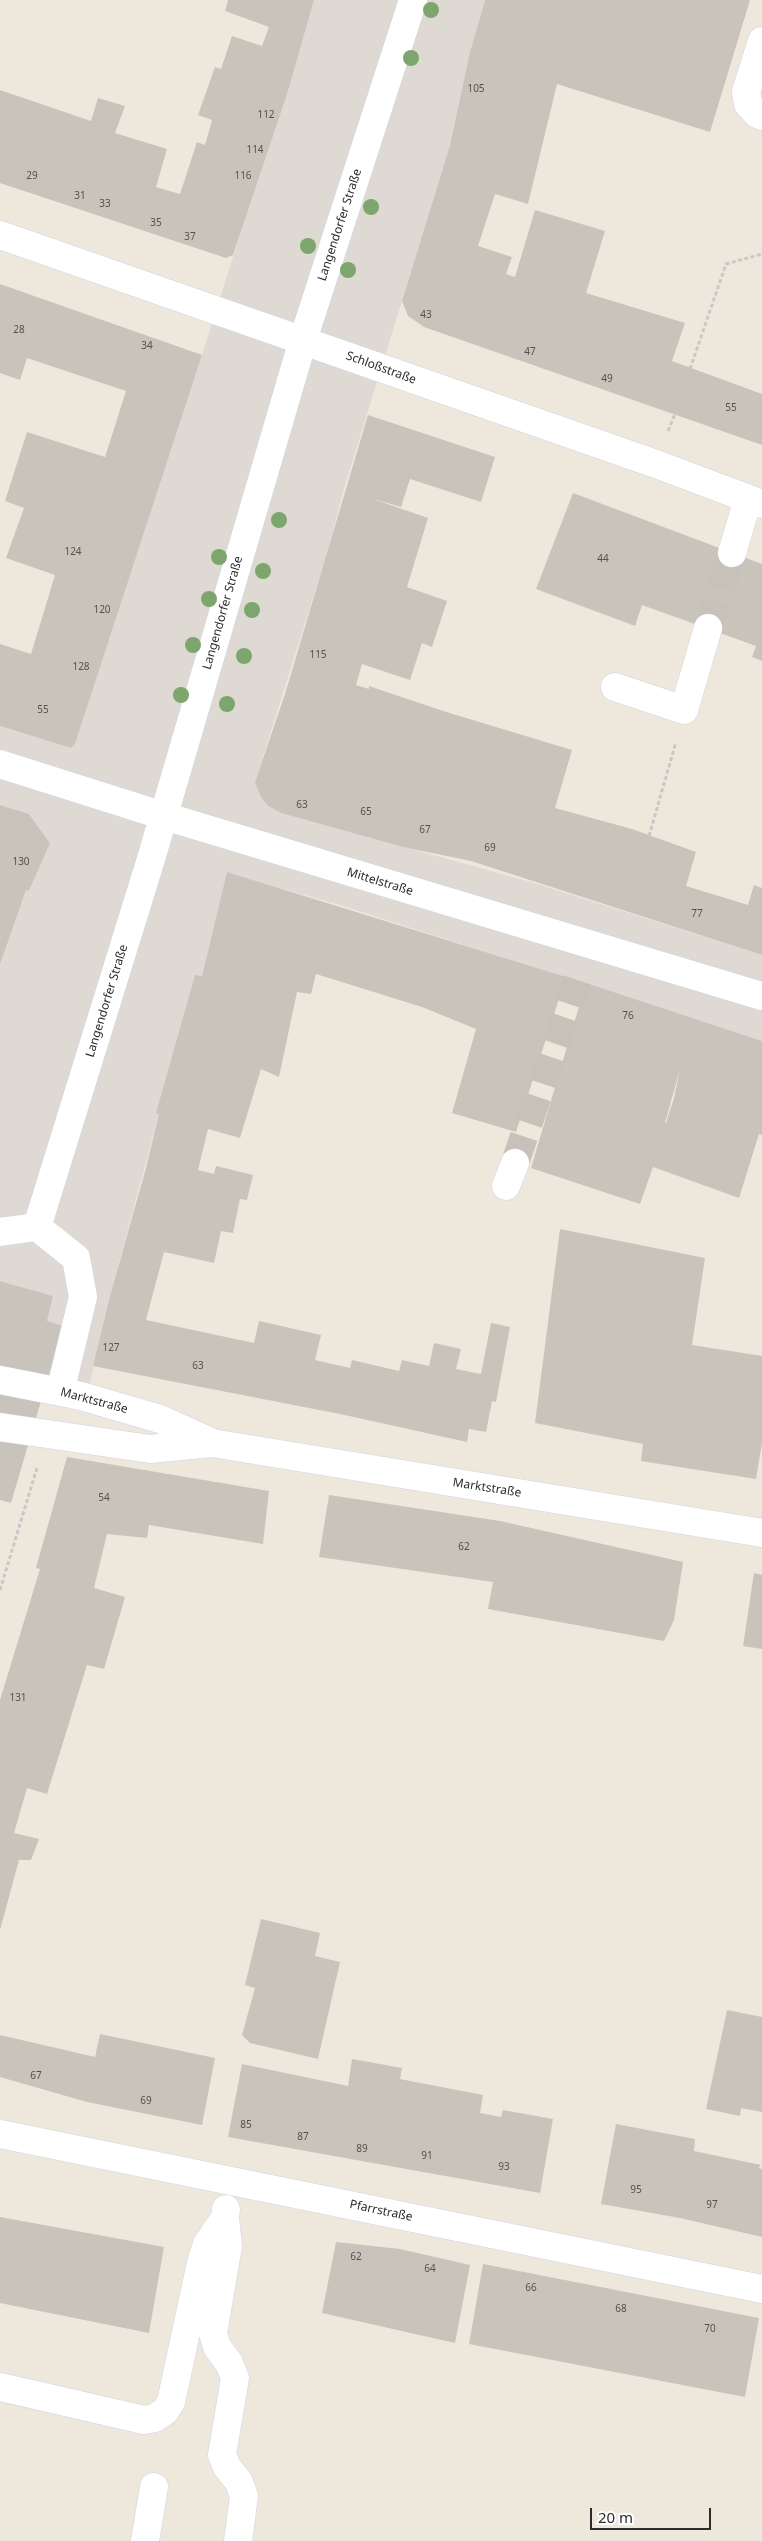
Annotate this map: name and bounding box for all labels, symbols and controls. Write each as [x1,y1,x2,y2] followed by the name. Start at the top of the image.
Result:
[467,83,485,95] house number: 105
[257,109,275,121] house number: 112
[246,144,264,156] house number: 114
[315,167,365,283] street label: Langendorfer Straße
[26,170,38,182] house number: 29
[234,170,252,182] house number: 116
[74,190,86,202] house number: 31
[99,198,111,210] house number: 33
[150,217,162,229] house number: 35
[184,231,196,243] house number: 37
[420,309,432,321] house number: 43
[13,324,25,336] house number: 28
[141,340,153,352] house number: 34
[524,346,536,358] house number: 47
[344,349,418,387] street label: Schloßstraße
[601,373,613,385] house number: 49
[725,402,737,414] house number: 55
[64,546,82,558] house number: 124
[597,553,609,565] house number: 44
[200,555,246,671] street label: Langendorfer Straße
[93,604,111,616] house number: 120
[309,649,327,661] house number: 115
[72,661,90,673] house number: 128
[37,704,49,716] house number: 55
[296,799,308,811] house number: 63
[360,806,372,818] house number: 65
[419,824,431,836] house number: 67
[484,842,496,854] house number: 69
[12,856,30,868] house number: 130
[345,865,415,899] street label: Mittelstraße
[691,908,703,920] house number: 77
[83,943,131,1059] street label: Langendorfer Straße
[622,1010,634,1022] house number: 76
[102,1342,120,1354] house number: 127
[192,1360,204,1372] house number: 63
[59,1385,129,1417] street label: Marktstraße
[452,1475,522,1501] street label: Marktstraße
[98,1492,110,1504] house number: 54
[458,1541,470,1553] house number: 62
[9,1692,27,1704] house number: 131
[30,2070,42,2082] house number: 67
[140,2095,152,2107] house number: 69
[240,2119,252,2131] house number: 85
[297,2131,309,2143] house number: 87
[356,2143,368,2155] house number: 89
[421,2150,433,2162] house number: 91
[498,2161,510,2173] house number: 93
[630,2184,642,2196] house number: 95
[348,2197,414,2225] street label: Pfarrstraße
[706,2199,718,2211] house number: 97
[350,2251,362,2263] house number: 62
[424,2263,436,2275] house number: 64
[525,2282,537,2294] house number: 66
[615,2303,627,2315] house number: 68
[704,2323,716,2335] house number: 70
[592,2498,713,2530] scale bar
[598,2507,633,2527] text: 20 m

